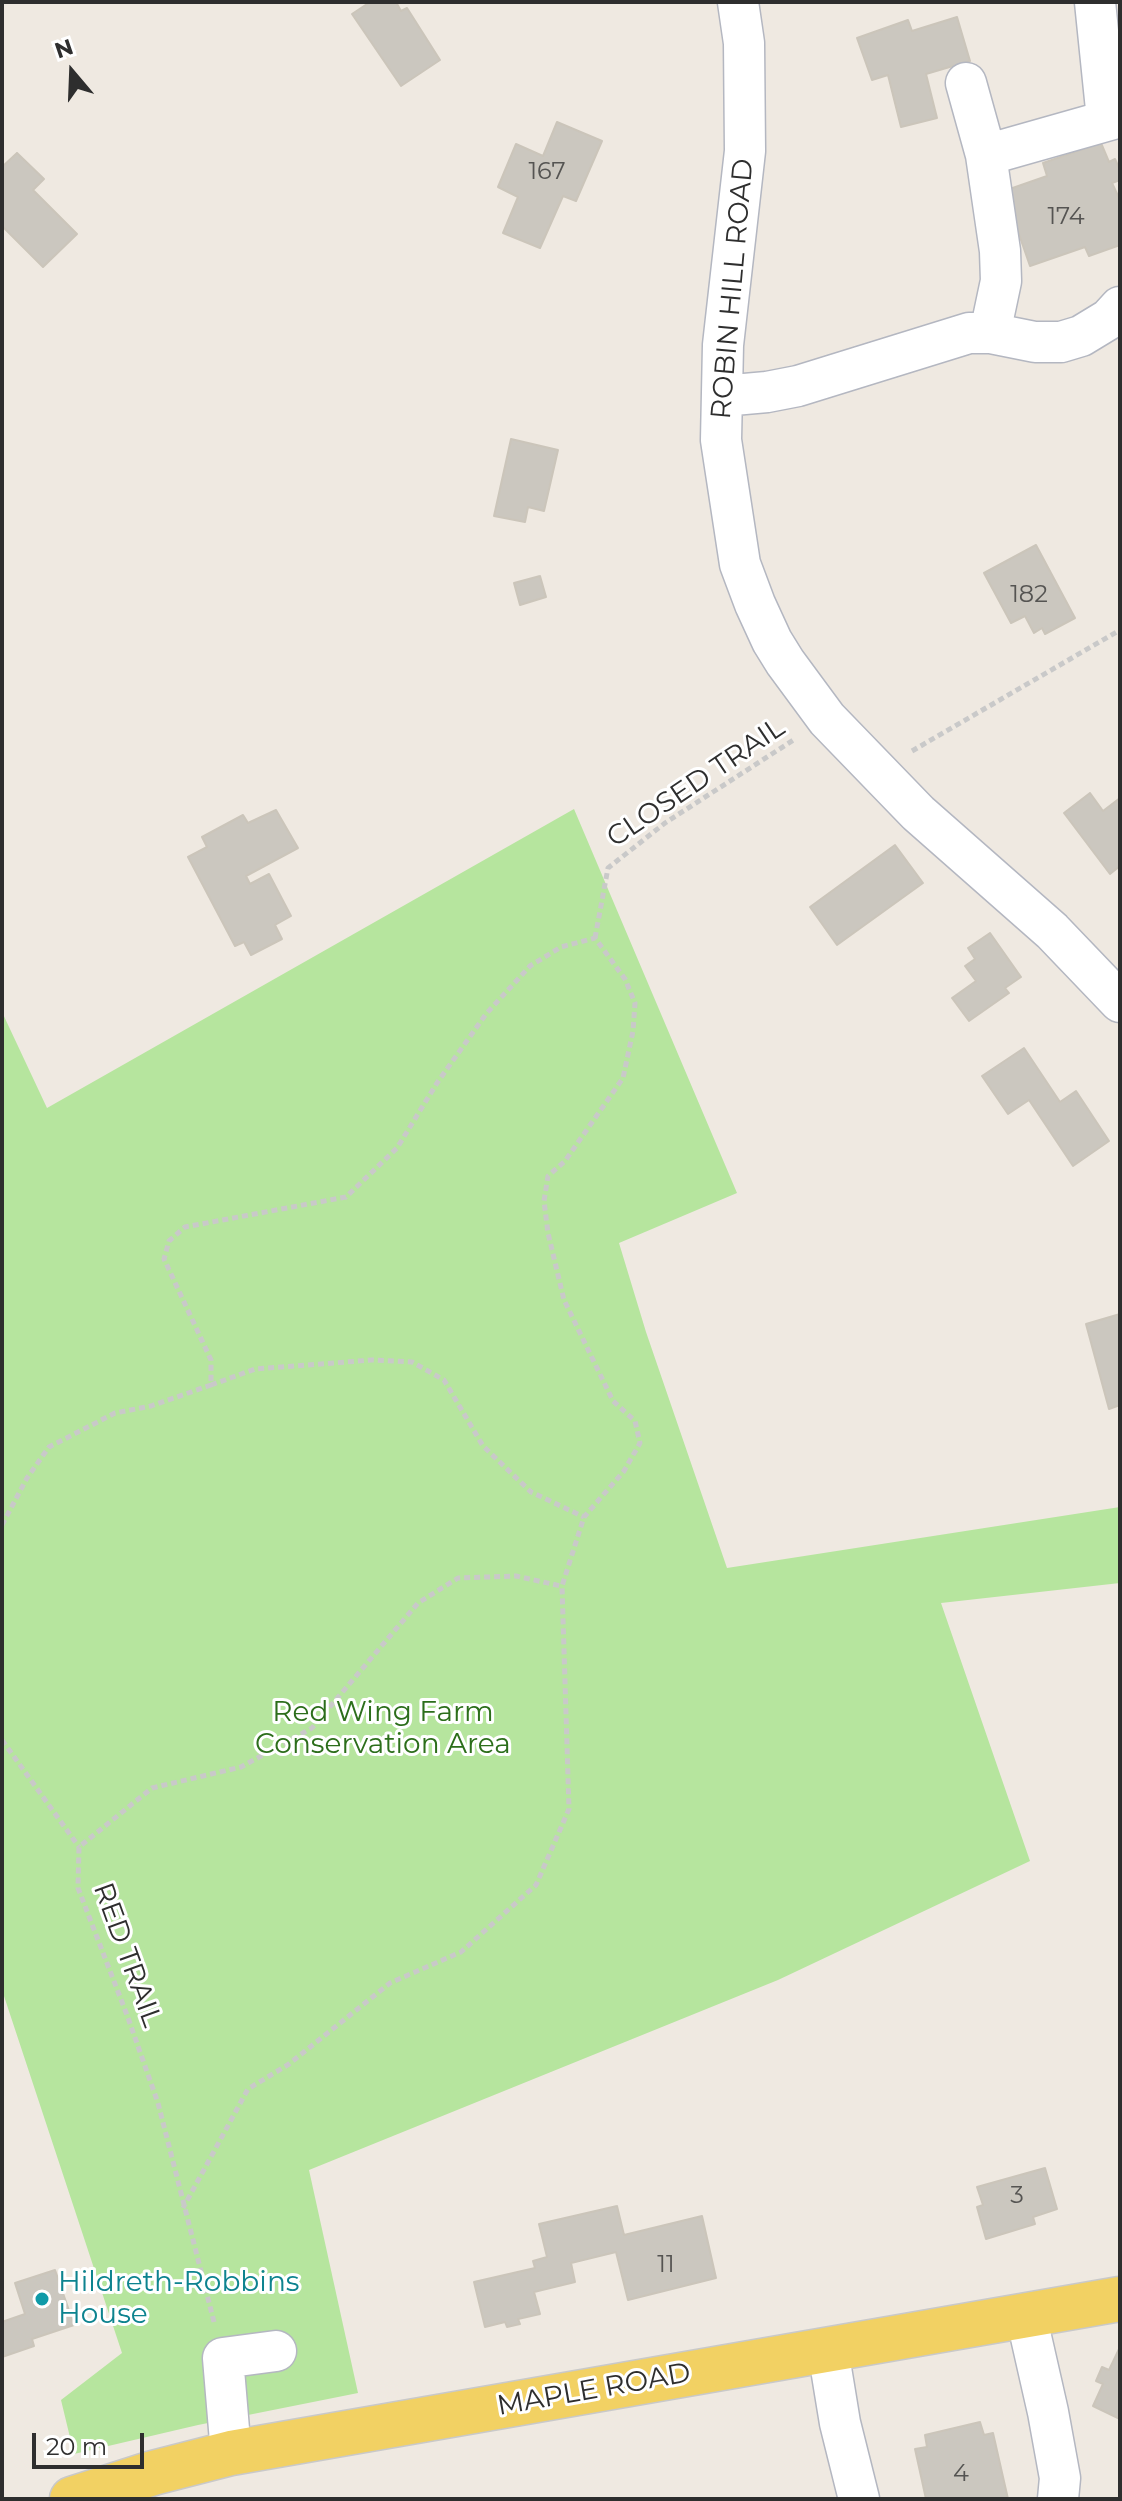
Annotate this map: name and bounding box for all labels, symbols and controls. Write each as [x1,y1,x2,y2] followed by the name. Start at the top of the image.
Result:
[32,32,112,112] north arrow
[51,33,77,64] text: N
[705,157,761,421] street label: ROBIN HILL ROAD
[528,158,566,186] house number: 167
[1047,203,1085,231] house number: 174
[1010,581,1048,609] house number: 182
[601,711,791,855] street label: CLOSED TRAIL
[255,1696,511,1762] park label: Red Wing Farm Conservation Area
[85,1878,169,2032] street label: RED TRAIL
[1010,2182,1024,2210] house number: 3
[657,2251,675,2279] house number: 11
[58,2266,299,2332] place label: Hildreth-Robbins House
[33,2290,51,2308] marker: Hildreth-Robbins House
[495,2356,693,2424] street label: MAPLE ROAD
[36,2417,148,2467] scale bar
[46,2432,107,2461] text: 20 m
[953,2460,969,2488] house number: 4

